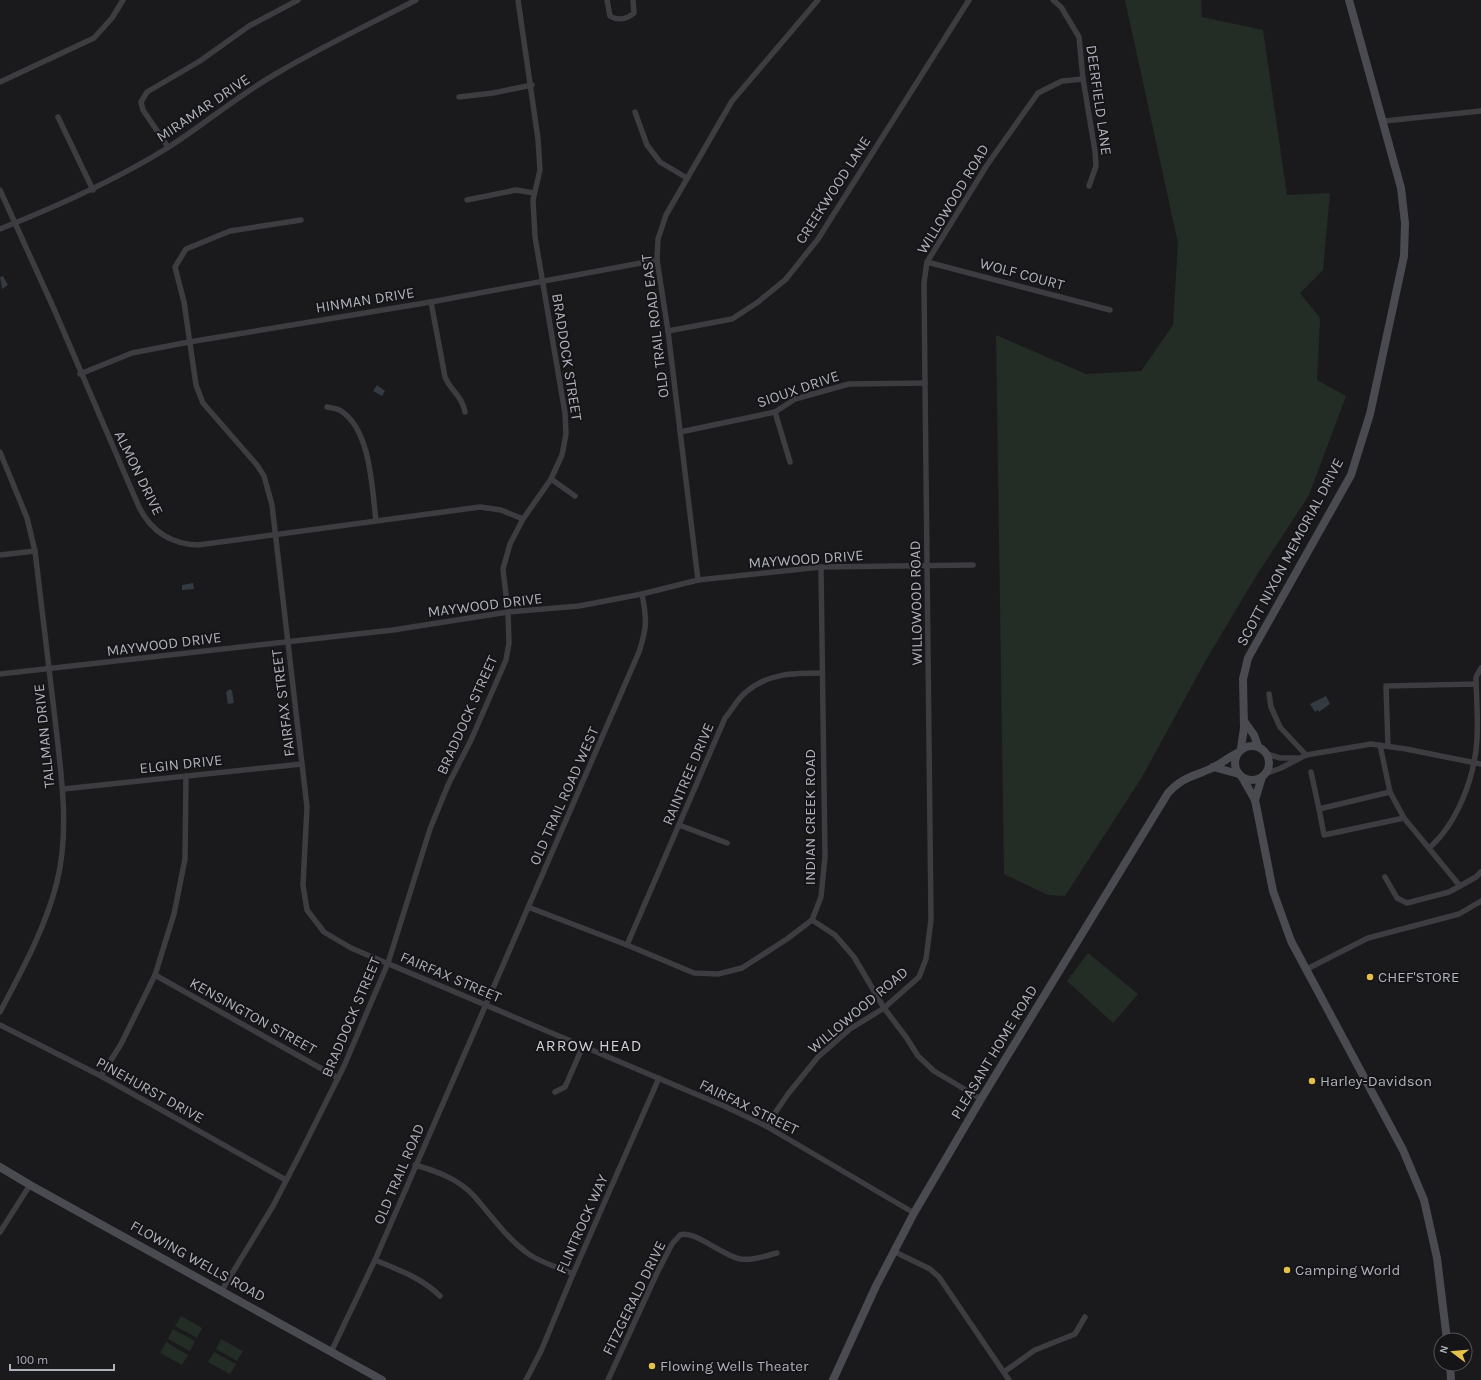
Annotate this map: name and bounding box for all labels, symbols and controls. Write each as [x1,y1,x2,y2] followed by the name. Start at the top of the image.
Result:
[1082,44,1116,156] street label: DEERFIELD LANE
[153,70,253,146] street label: MIRAMAR DRIVE
[791,133,875,247] street label: CREEKWOOD LANE
[913,141,993,257] street label: WILLOWOOD ROAD
[637,253,673,399] street label: OLD TRAIL ROAD EAST
[978,254,1067,294] street label: WOLF COURT
[314,283,416,317] street label: HINMAN DRIVE
[548,292,586,422] street label: BRADDOCK STREET
[754,366,842,412] street label: SIOUX DRIVE
[111,428,167,518] street label: ALMON DRIVE
[1233,455,1347,649] street label: SCOTT NIXON MEMORIAL DRIVE
[906,540,926,666] street label: WILLOWOOD ROAD
[748,546,864,572] street label: MAYWOOD DRIVE
[427,589,543,621] street label: MAYWOOD DRIVE
[106,628,222,660] street label: MAYWOOD DRIVE
[267,648,299,758] street label: FAIRFAX STREET
[433,652,502,777] street label: BRADDOCK STREET
[30,683,58,789] street label: TALLMAN DRIVE
[658,720,718,828] street label: RAINTREE DRIVE
[525,724,603,868] street label: OLD TRAIL ROAD WEST
[801,749,819,885] street label: INDIAN CREEK ROAD
[139,751,223,777] street label: ELGIN DRIVE
[398,948,505,1007] street label: FAIRFAX STREET
[318,954,385,1080] street label: BRADDOCK STREET
[804,963,912,1057] street label: WILLOWOOD ROAD
[1378,968,1459,986] place label: CHEF'STORE
[1365,972,1375,982] marker: CHEF'STORE
[186,974,320,1059] street label: KENSINGTON STREET
[947,982,1041,1122] street label: PLEASANT HOME ROAD
[536,1036,642,1055] district label: ARROW HEAD
[93,1053,207,1127] street label: PINEHURST DRIVE
[1320,1072,1432,1090] place label: Harley-Davidson
[697,1075,802,1139] street label: FAIRFAX STREET
[1307,1076,1317,1086] marker: Harley-Davidson
[370,1121,428,1227] street label: OLD TRAIL ROAD
[552,1171,612,1277] street label: FLINTROCK WAY
[127,1216,269,1306] street label: FLOWING WELLS ROAD
[599,1238,669,1358] street label: FITZGERALD DRIVE
[1295,1261,1400,1279] place label: Camping World
[1282,1265,1292,1275] marker: Camping World
[1433,1332,1473,1372] north arrow
[1437,1344,1451,1355] text: N
[10,1346,114,1372] scale bar
[16,1353,48,1367] text: 100 m
[660,1357,809,1375] place label: Flowing Wells Theater
[647,1361,657,1371] marker: Flowing Wells Theater

